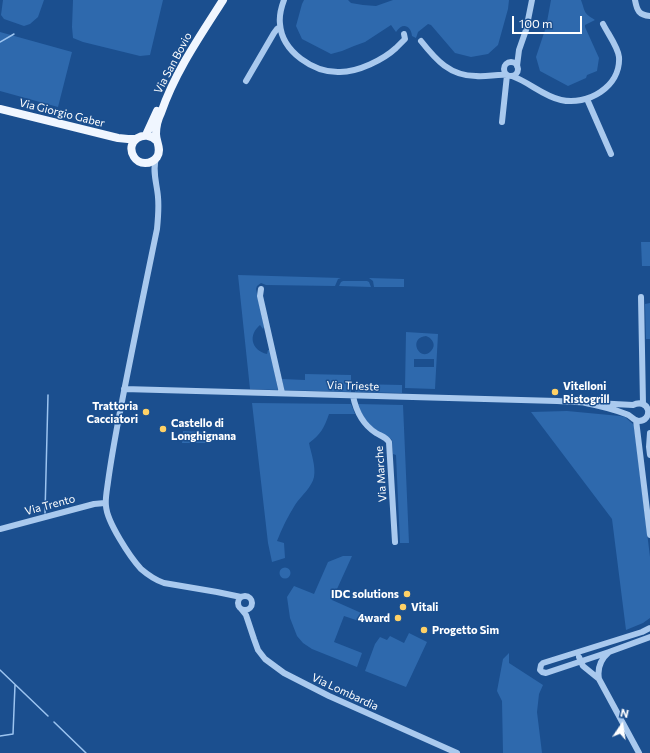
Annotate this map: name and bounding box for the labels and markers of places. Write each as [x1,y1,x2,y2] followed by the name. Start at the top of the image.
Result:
[563,379,610,405] place label: Vitelloni Ristogrill
[550,387,560,397] marker: Vitelloni Ristogrill
[86,399,138,425] place label: Trattoria Cacciatori
[141,407,151,417] marker: Trattoria Cacciatori
[171,416,236,442] place label: Castello di Longhignana
[158,424,168,434] marker: Castello di Longhignana
[331,587,399,601] place label: IDC solutions
[402,589,412,599] marker: IDC solutions
[411,600,438,614] place label: Vitali
[398,602,408,612] marker: Vitali
[358,611,390,625] place label: 4ward
[393,613,403,623] marker: 4ward
[432,623,499,637] place label: Progetto Sim
[419,625,429,635] marker: Progetto Sim

